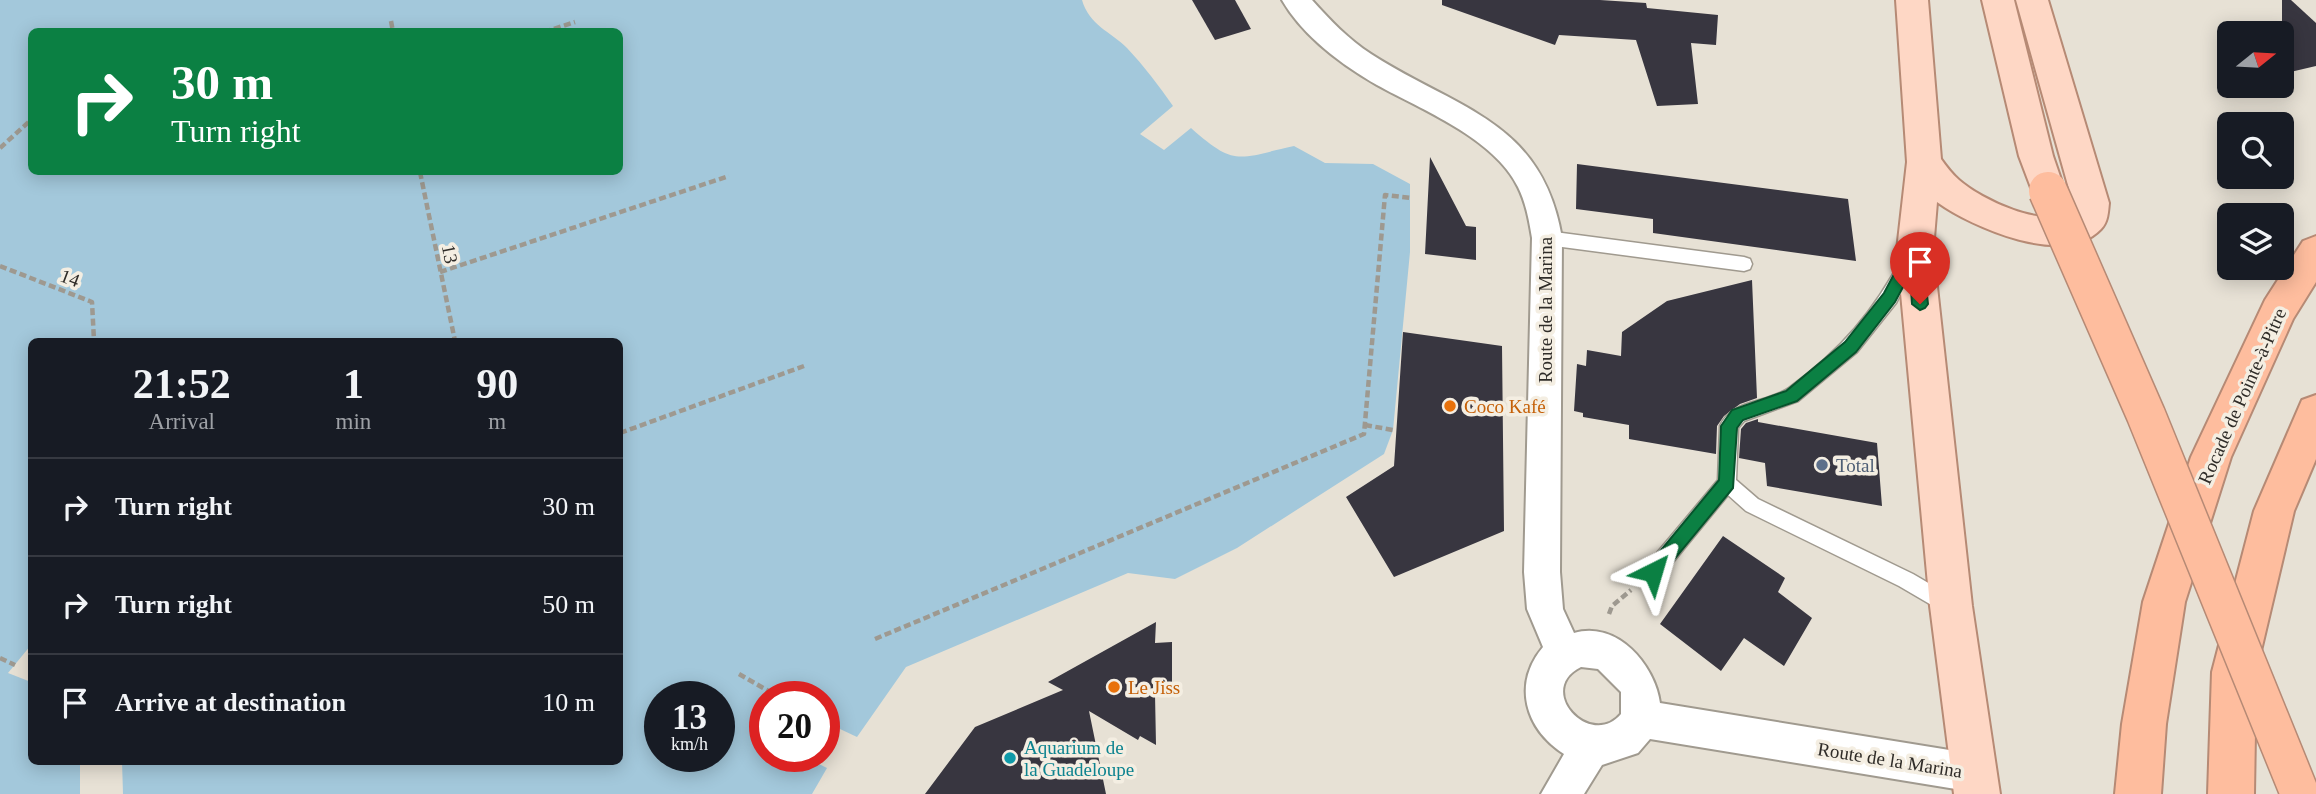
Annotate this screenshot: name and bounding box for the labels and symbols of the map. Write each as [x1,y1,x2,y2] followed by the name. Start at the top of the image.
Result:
[2217,21,2294,98] north arrow
[1890,232,1950,304] pin
[1535,236,1556,383] street label: Route de la Marina
[438,243,462,265] street label: 13
[57,265,83,291] street label: 14
[2194,305,2290,487] street label: Rocade de Pointe-à-Pitre
[1464,396,1546,417] place label: Coco Kafé
[1442,398,1458,414] marker: Coco Kafé
[1836,455,1875,476] place label: Total
[1814,457,1830,473] marker: Total
[1616,535,1690,609] position arrow
[1128,677,1180,698] place label: Le Jiss
[1106,679,1122,695] marker: Le Jiss
[749,681,840,772] speed limit sign: 20
[1024,737,1134,780] place label: Aquarium de la Guadeloupe
[1816,738,1964,782] street label: Route de la Marina
[1002,750,1018,766] marker: Aquarium de la Guadeloupe

